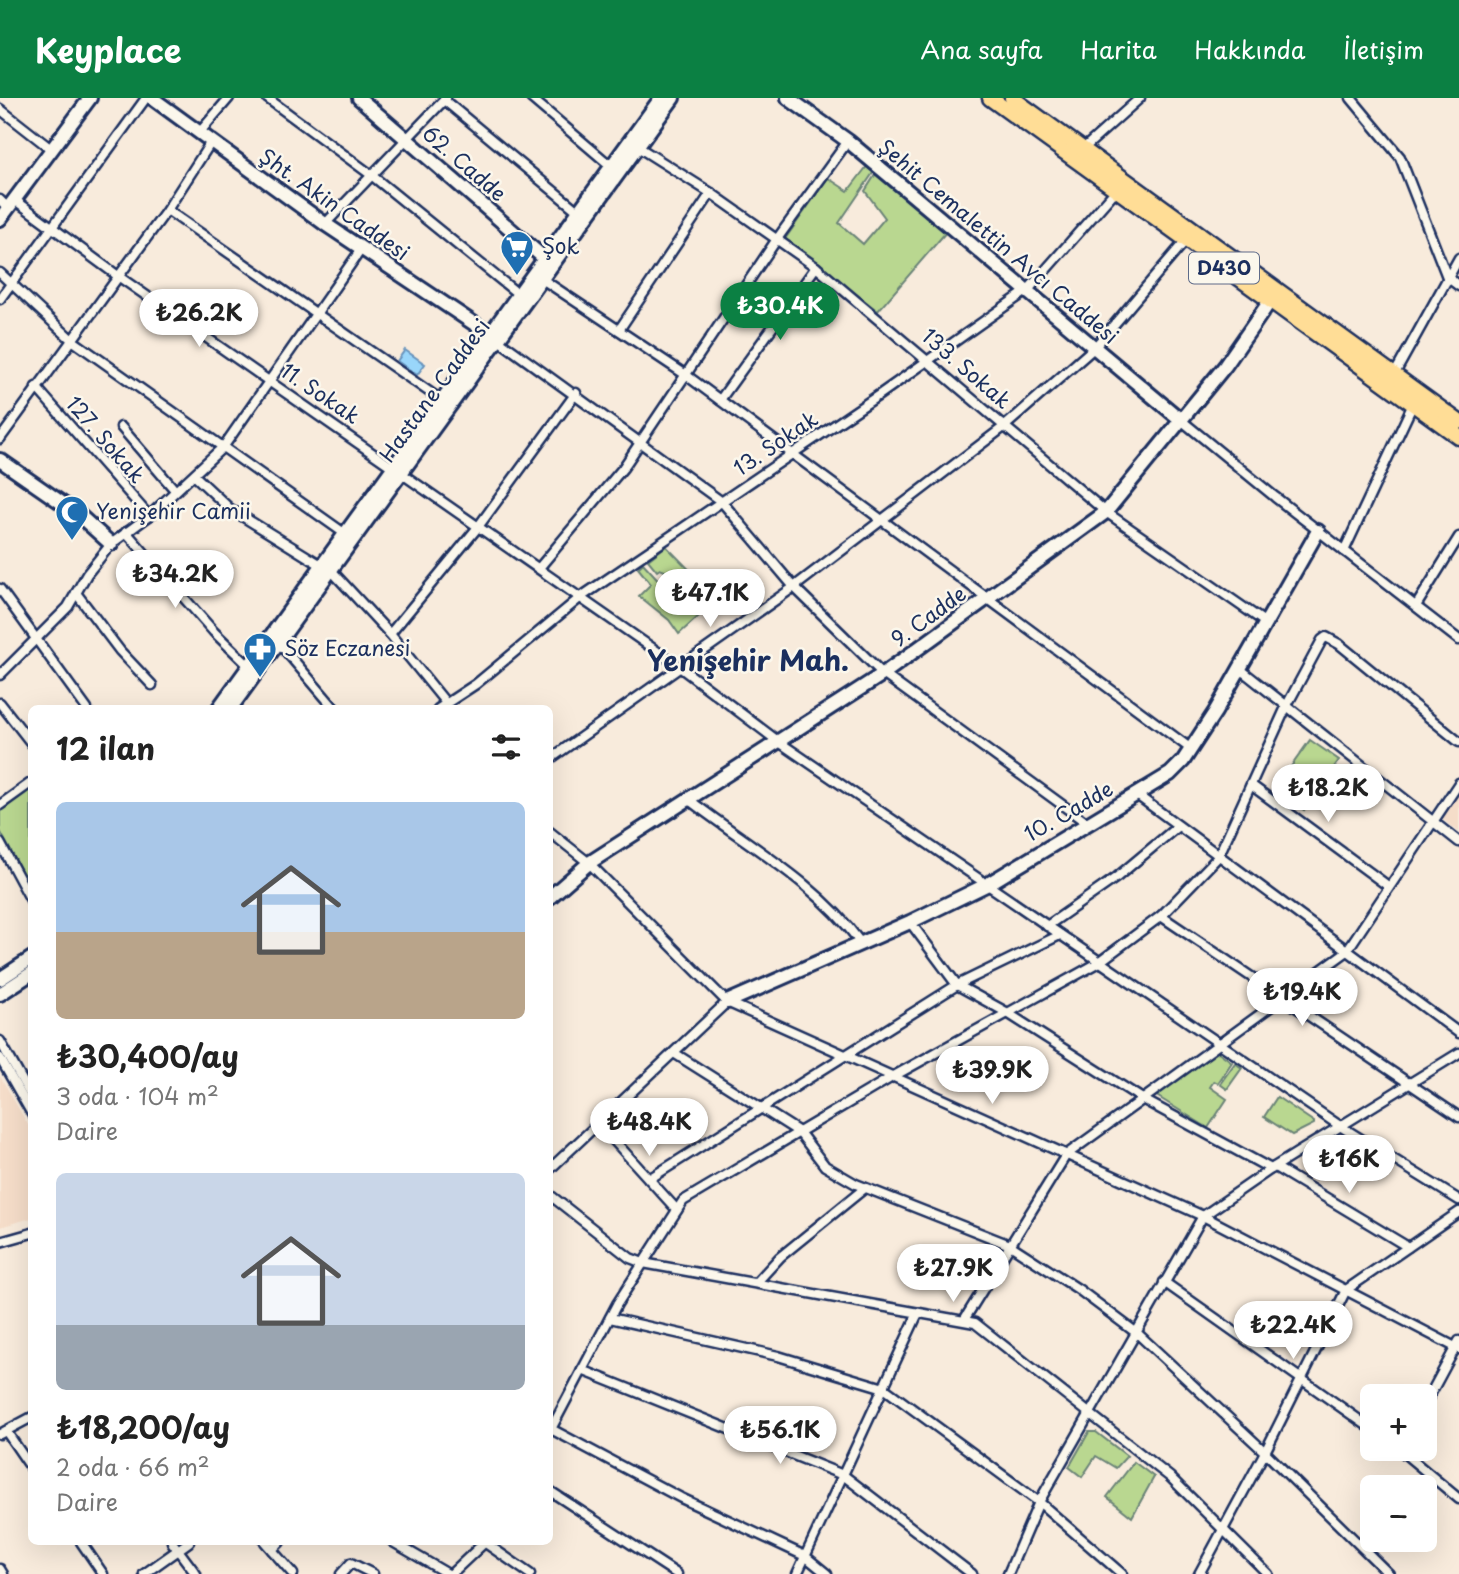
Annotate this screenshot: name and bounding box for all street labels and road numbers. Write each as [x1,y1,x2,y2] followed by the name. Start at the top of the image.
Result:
[416,117,514,208] street label: 62. Cadde
[872,130,1126,351] street label: Şehit Cemalettin Avcı Caddesi
[254,140,417,267] street label: Şht. Akin Caddesi
[1189,252,1259,284] road number: D430
[370,311,496,468] street label: Hastane Caddesi
[916,320,1019,415] street label: 133. Sokak
[275,354,367,431] street label: 11. Sokak
[60,388,153,489] street label: 127. Sokak
[726,402,824,482] street label: 13. Sokak
[883,577,972,654] street label: 9. Cadde
[1018,772,1118,849] street label: 10. Cadde

